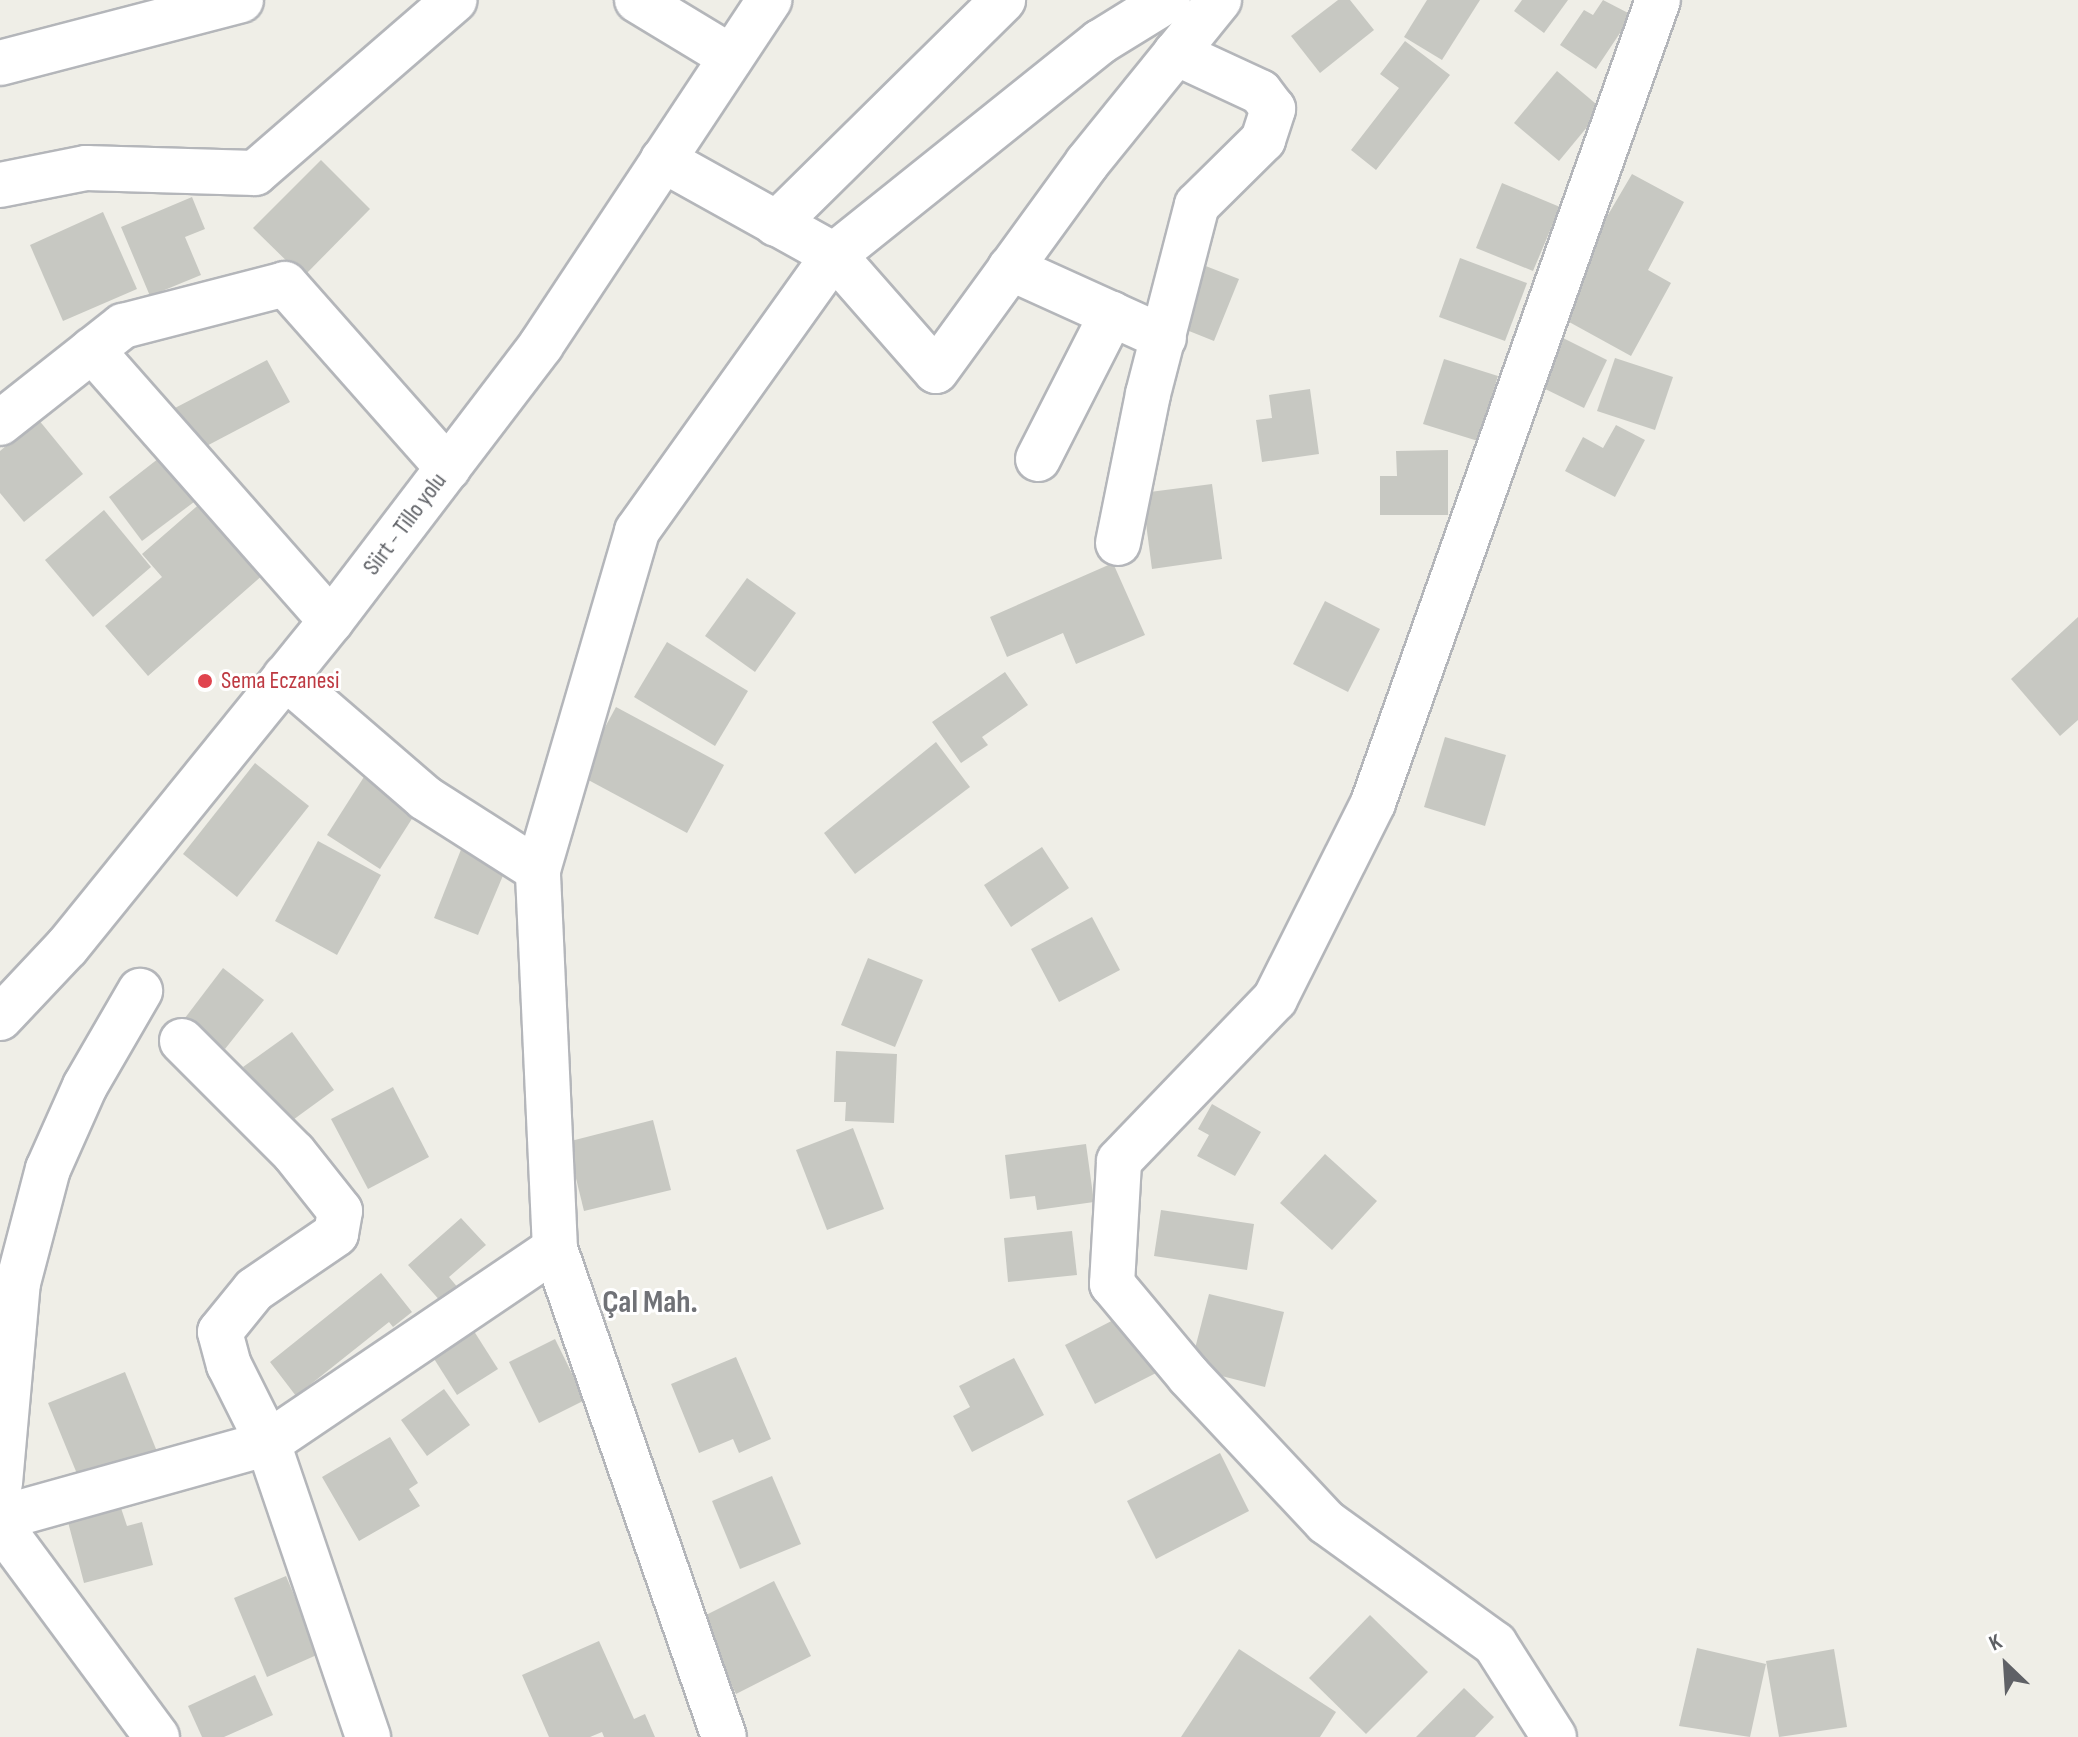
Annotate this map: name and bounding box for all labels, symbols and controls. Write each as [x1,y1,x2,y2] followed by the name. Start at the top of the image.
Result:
[357,467,453,581] street label: Siirt - Tillo yolu
[221,667,339,695] place label: Sema Eczanesi
[196,672,214,690] marker: Sema Eczanesi
[602,1284,698,1322] district label: Çal Mah.
[1966,1625,2046,1705] north arrow
[1985,1628,2006,1657] text: K

